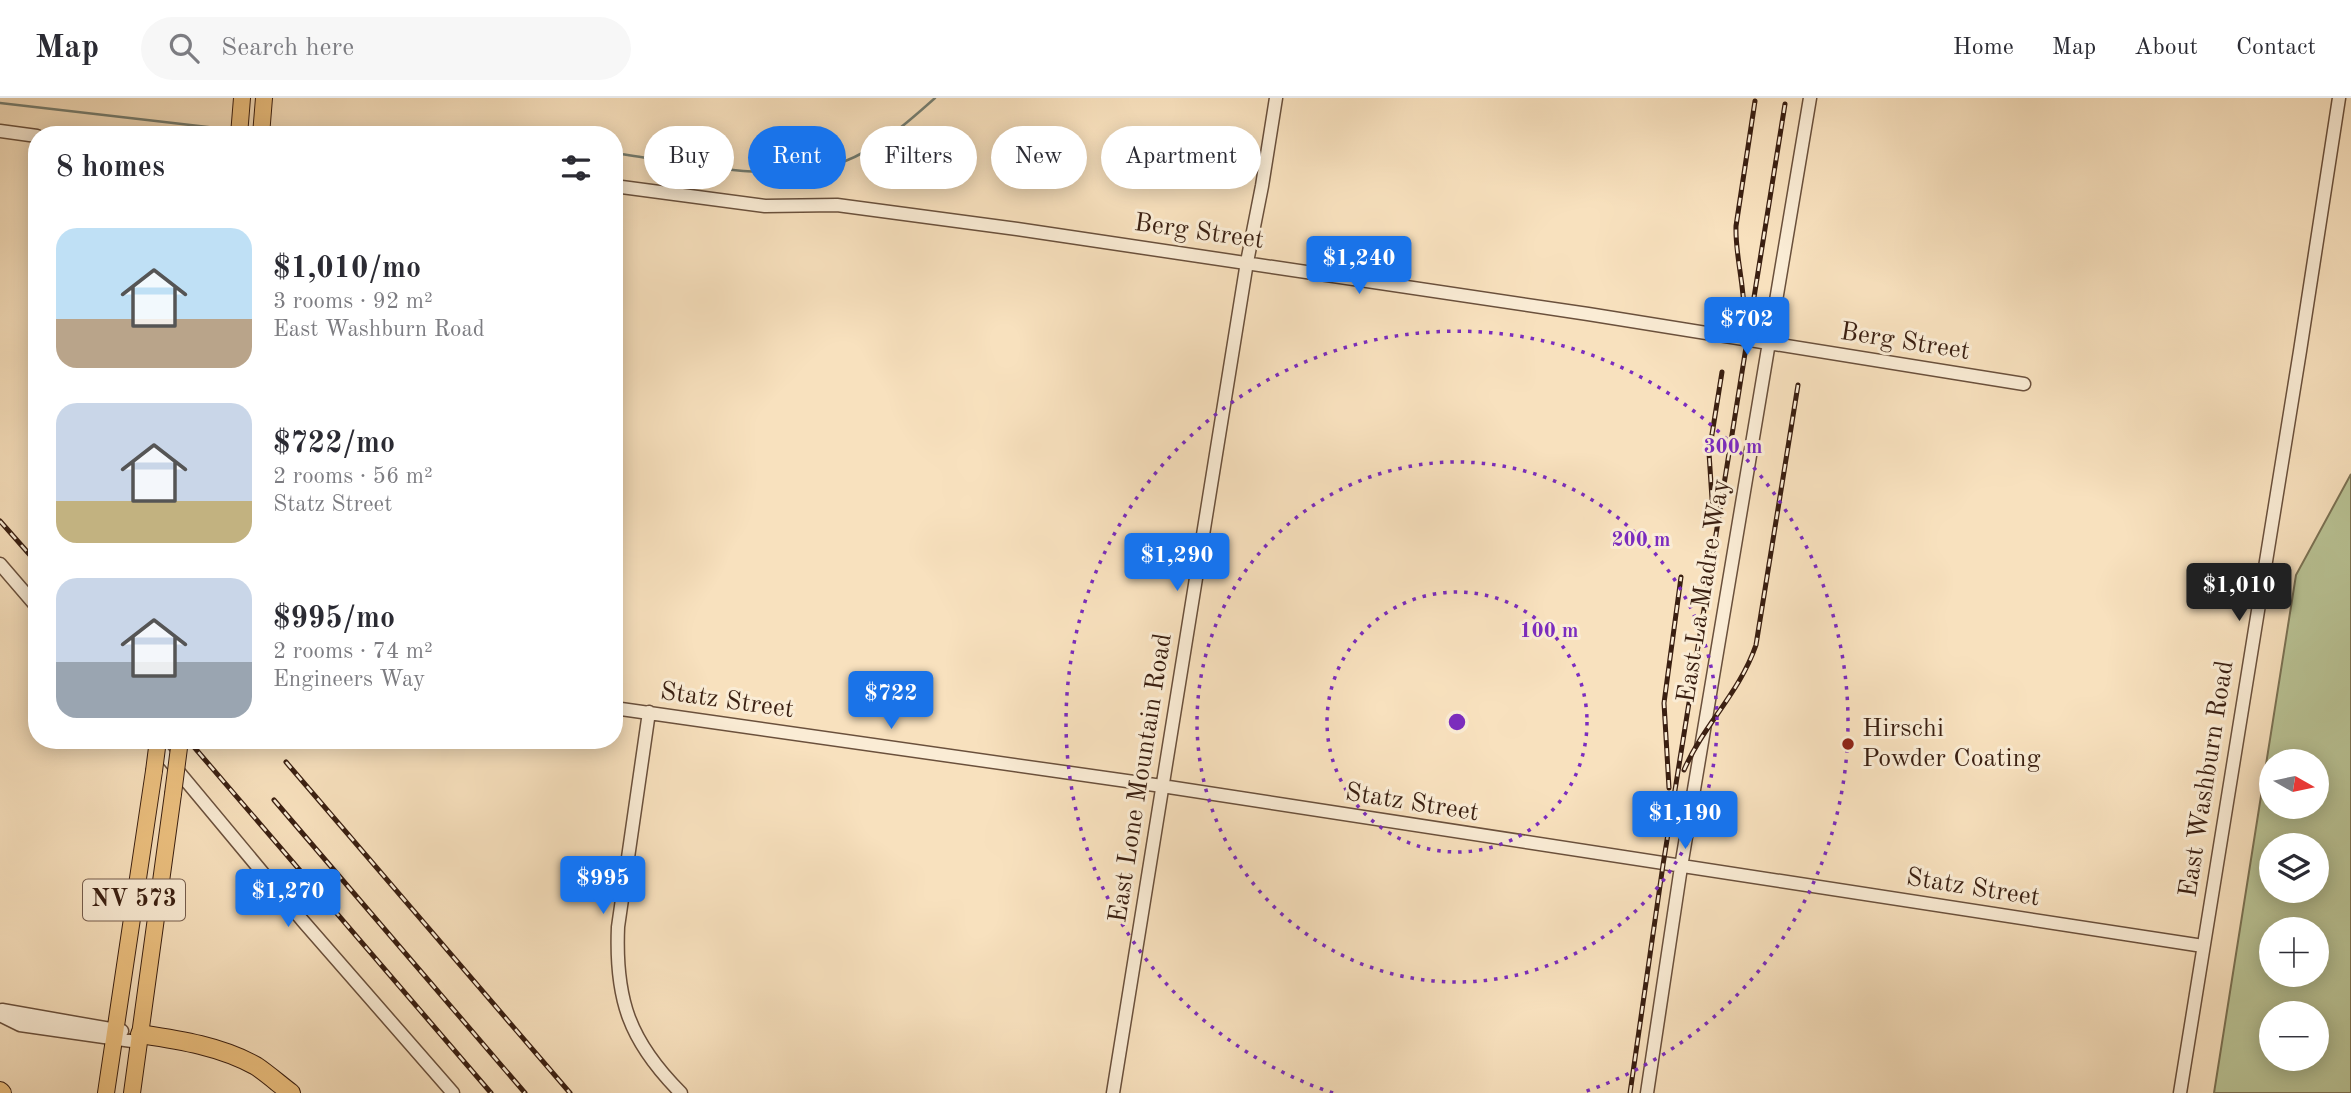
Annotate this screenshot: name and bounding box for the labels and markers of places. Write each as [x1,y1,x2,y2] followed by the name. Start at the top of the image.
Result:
[1302,236,1416,296] pin: $1,240
[1706,298,1788,357] pin: $702
[1120,533,1234,593] pin: $1,290
[2182,564,2296,623] pin: $1,010
[850,672,932,731] pin: $722
[1445,710,1469,734] centre of rings
[1862,716,2041,772] place label: Hirschi Powder Coating
[1840,736,1856,752] marker: Hirschi Powder Coating
[1628,792,1742,851] pin: $1,190
[562,856,644,916] pin: $995
[231,870,345,929] pin: $1,270

